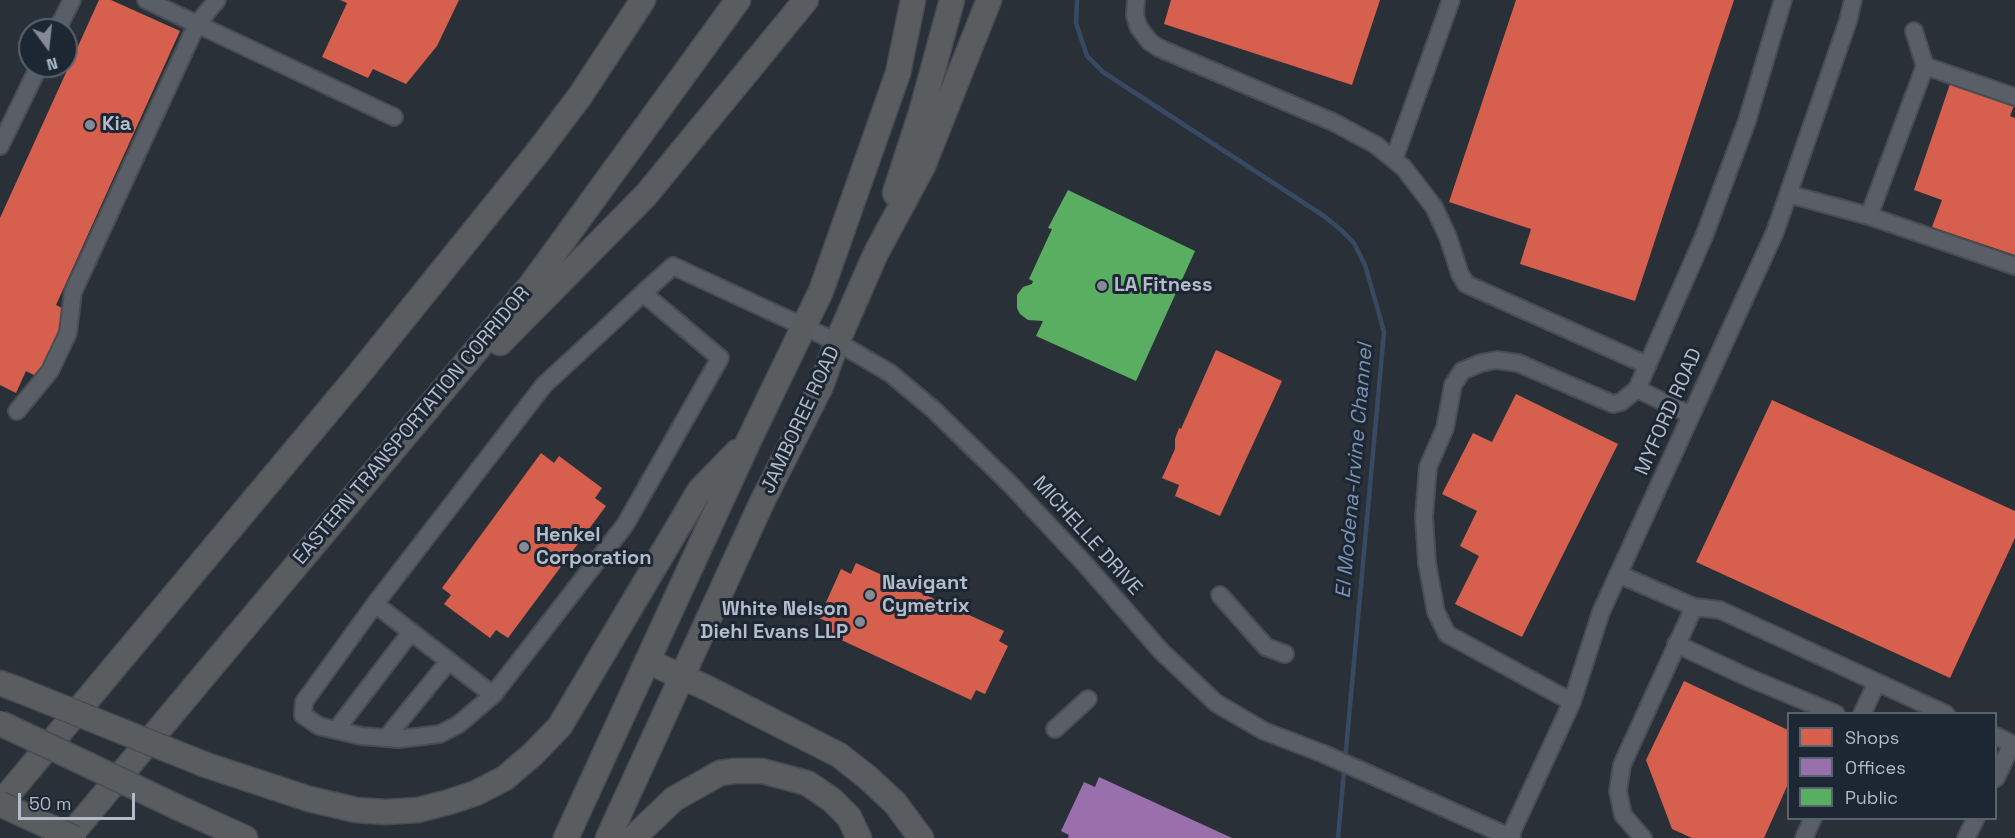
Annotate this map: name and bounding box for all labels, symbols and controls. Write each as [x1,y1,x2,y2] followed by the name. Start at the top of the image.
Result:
[18,18,78,78] north arrow
[44,52,60,75] text: N
[102,113,131,137] place label: Kia
[83,118,97,132] marker: Kia
[1114,274,1213,298] place label: LA Fitness
[1095,279,1109,293] marker: LA Fitness
[289,282,535,570] street label: EASTERN TRANSPORTATION CORRIDOR
[756,343,846,497] street label: JAMBOREE ROAD
[1331,343,1379,599] water label: El Modena-Irvine Channel
[1630,345,1708,479] street label: MYFORD ROAD
[1027,471,1147,601] street label: MICHELLE DRIVE
[536,524,652,571] place label: Henkel Corporation
[517,540,531,554] marker: Henkel Corporation
[882,572,970,619] place label: Navigant Cymetrix
[863,588,877,602] marker: Navigant Cymetrix
[700,598,848,645] place label: White Nelson Diehl Evans LLP
[853,615,867,629] marker: White Nelson Diehl Evans LLP
[1787,712,1997,820] legend
[1845,726,1899,749] text: Shops
[1845,756,1906,779] text: Offices
[21,781,138,819] scale bar
[1845,786,1898,809] text: Public
[29,792,71,815] text: 50 m

